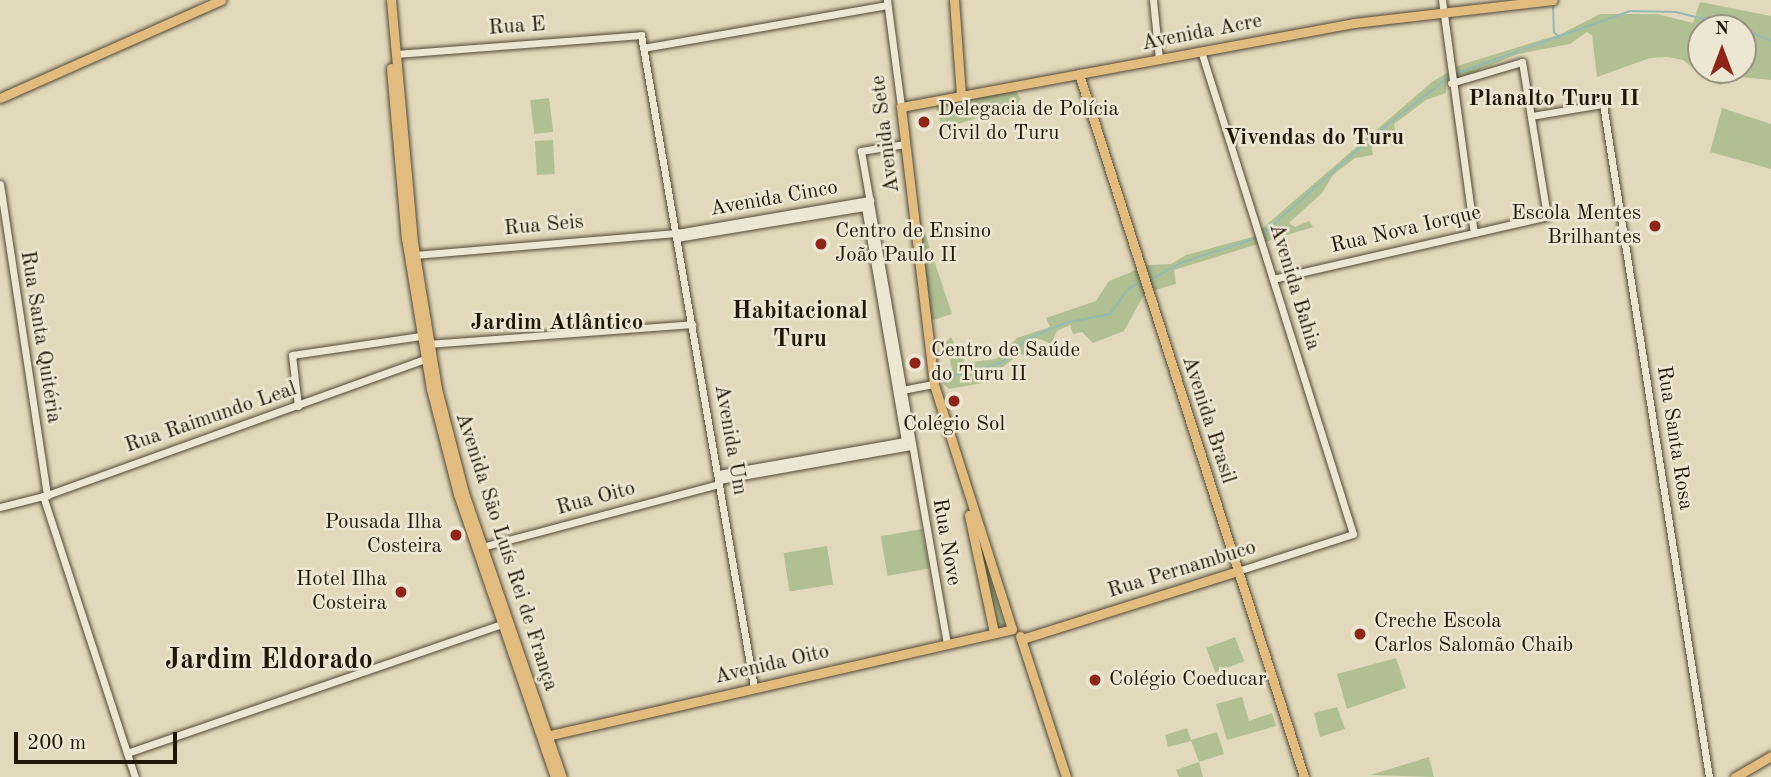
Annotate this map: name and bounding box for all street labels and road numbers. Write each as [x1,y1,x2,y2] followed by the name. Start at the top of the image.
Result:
[1140,9,1264,57] street label: Avenida Acre
[488,12,546,42] street label: Rua E
[866,74,906,194] street label: Avenida Sete
[708,175,840,223] street label: Avenida Cinco
[1328,200,1484,260] street label: Rua Nova Iorque
[503,210,585,242] street label: Rua Seis
[1263,221,1325,353] street label: Avenida Bahia
[14,249,66,425] street label: Rua Santa Quitéria
[1176,353,1240,487] street label: Avenida Brasil
[1650,364,1698,512] street label: Rua Santa Rosa
[122,377,300,459] street label: Rua Raimundo Leal
[708,383,752,497] street label: Avenida Um
[449,410,563,694] street label: Avenida São Luís Rei de França
[554,476,638,522] street label: Rua Oito
[926,496,966,588] street label: Rua Nove
[1105,535,1259,605] street label: Rua Pernambuco
[712,640,832,690] street label: Avenida Oito

